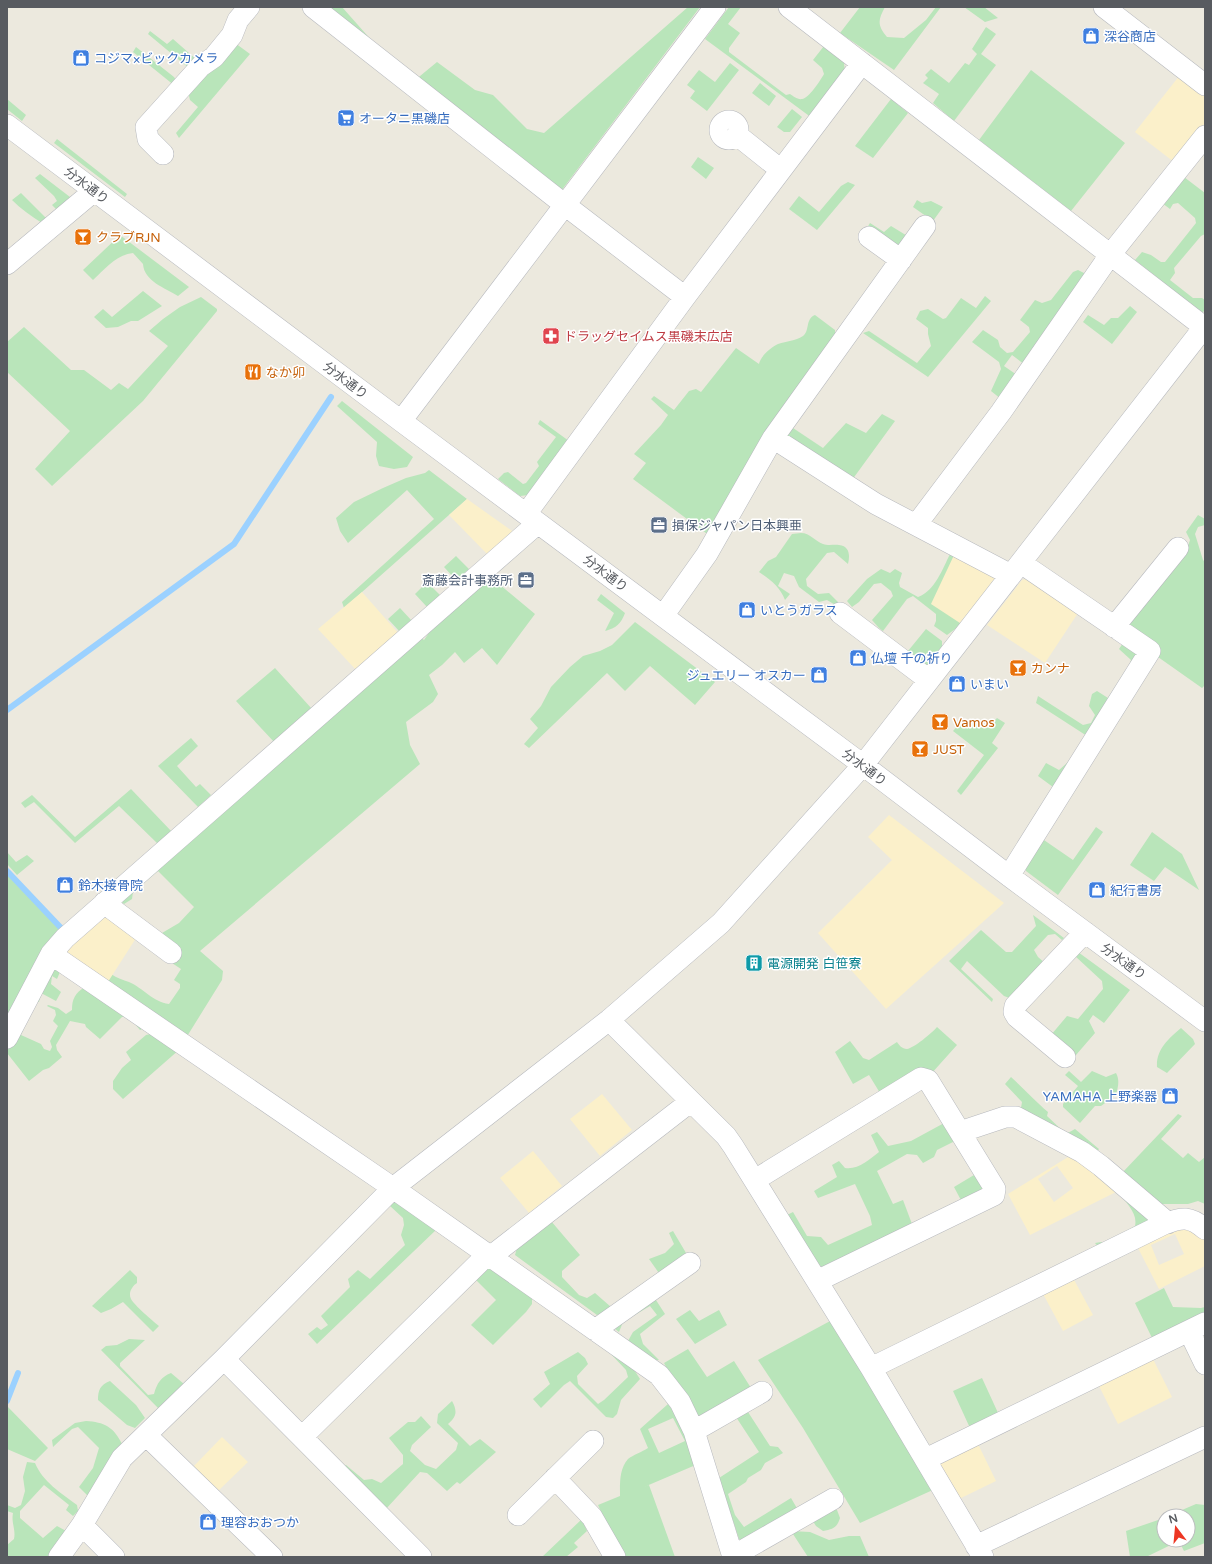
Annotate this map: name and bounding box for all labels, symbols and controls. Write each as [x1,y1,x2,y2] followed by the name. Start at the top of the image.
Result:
[1081,26,1101,46] shop icon: 深谷商店
[1104,29,1156,45] place label: 深谷商店
[71,48,91,68] shop icon: コジマ×ビックカメラ
[94,51,218,67] place label: コジマ×ビックカメラ
[336,108,356,128] supermarket icon: オータニ黒磯店
[359,111,450,127] place label: オータニ黒磯店
[61,164,112,208] street label: 分水通り
[73,227,93,247] bar icon: クラブRJN
[96,230,161,246] place label: クラブRJN
[541,326,561,346] pharmacy icon: ドラッグセイムス黒磯末広店
[564,329,733,345] place label: ドラッグセイムス黒磯末広店
[320,359,371,403] street label: 分水通り
[243,362,263,382] restaurant icon: なか卯
[266,365,305,381] place label: なか卯
[649,515,669,535] office icon: 損保ジャパン日本興亜
[672,518,802,534] place label: 損保ジャパン日本興亜
[580,552,631,596] street label: 分水通り
[516,570,536,590] office icon: 斎藤会計事務所
[422,573,513,589] place label: 斎藤会計事務所
[737,600,757,620] shop icon: いとうガラス
[760,603,838,619] place label: いとうガラス
[848,648,868,668] shop icon: 仏壇 千の祈り
[871,651,952,667] place label: 仏壇 千の祈り
[1008,658,1028,678] bar icon: カンナ
[1031,661,1070,677] place label: カンナ
[809,665,829,685] shop icon: ジュエリー オスカー
[687,668,806,684] place label: ジュエリー オスカー
[947,674,967,694] shop icon: いまい
[970,677,1009,693] place label: いまい
[930,712,950,732] bar icon: Vamos
[953,715,995,731] place label: Vamos
[910,739,930,759] bar icon: JUST
[933,742,964,758] place label: JUST
[839,746,890,790] street label: 分水通り
[55,875,75,895] shop icon: 鈴木接骨院
[78,878,143,894] place label: 鈴木接骨院
[1087,880,1107,900] shop icon: 紀行書房
[1110,883,1162,899] place label: 紀行書房
[1098,940,1149,984] street label: 分水通り
[744,953,764,973] building icon: 電源開発 白笹寮
[767,956,861,972] place label: 電源開発 白笹寮
[1160,1086,1180,1106] shop icon: YAMAHA 上野楽器
[1043,1089,1157,1105] place label: YAMAHA 上野楽器
[1156,1508,1196,1548] north arrow
[1167,1511,1179,1526] text: N
[198,1512,218,1532] shop icon: 理容おおつか
[221,1515,299,1531] place label: 理容おおつか

